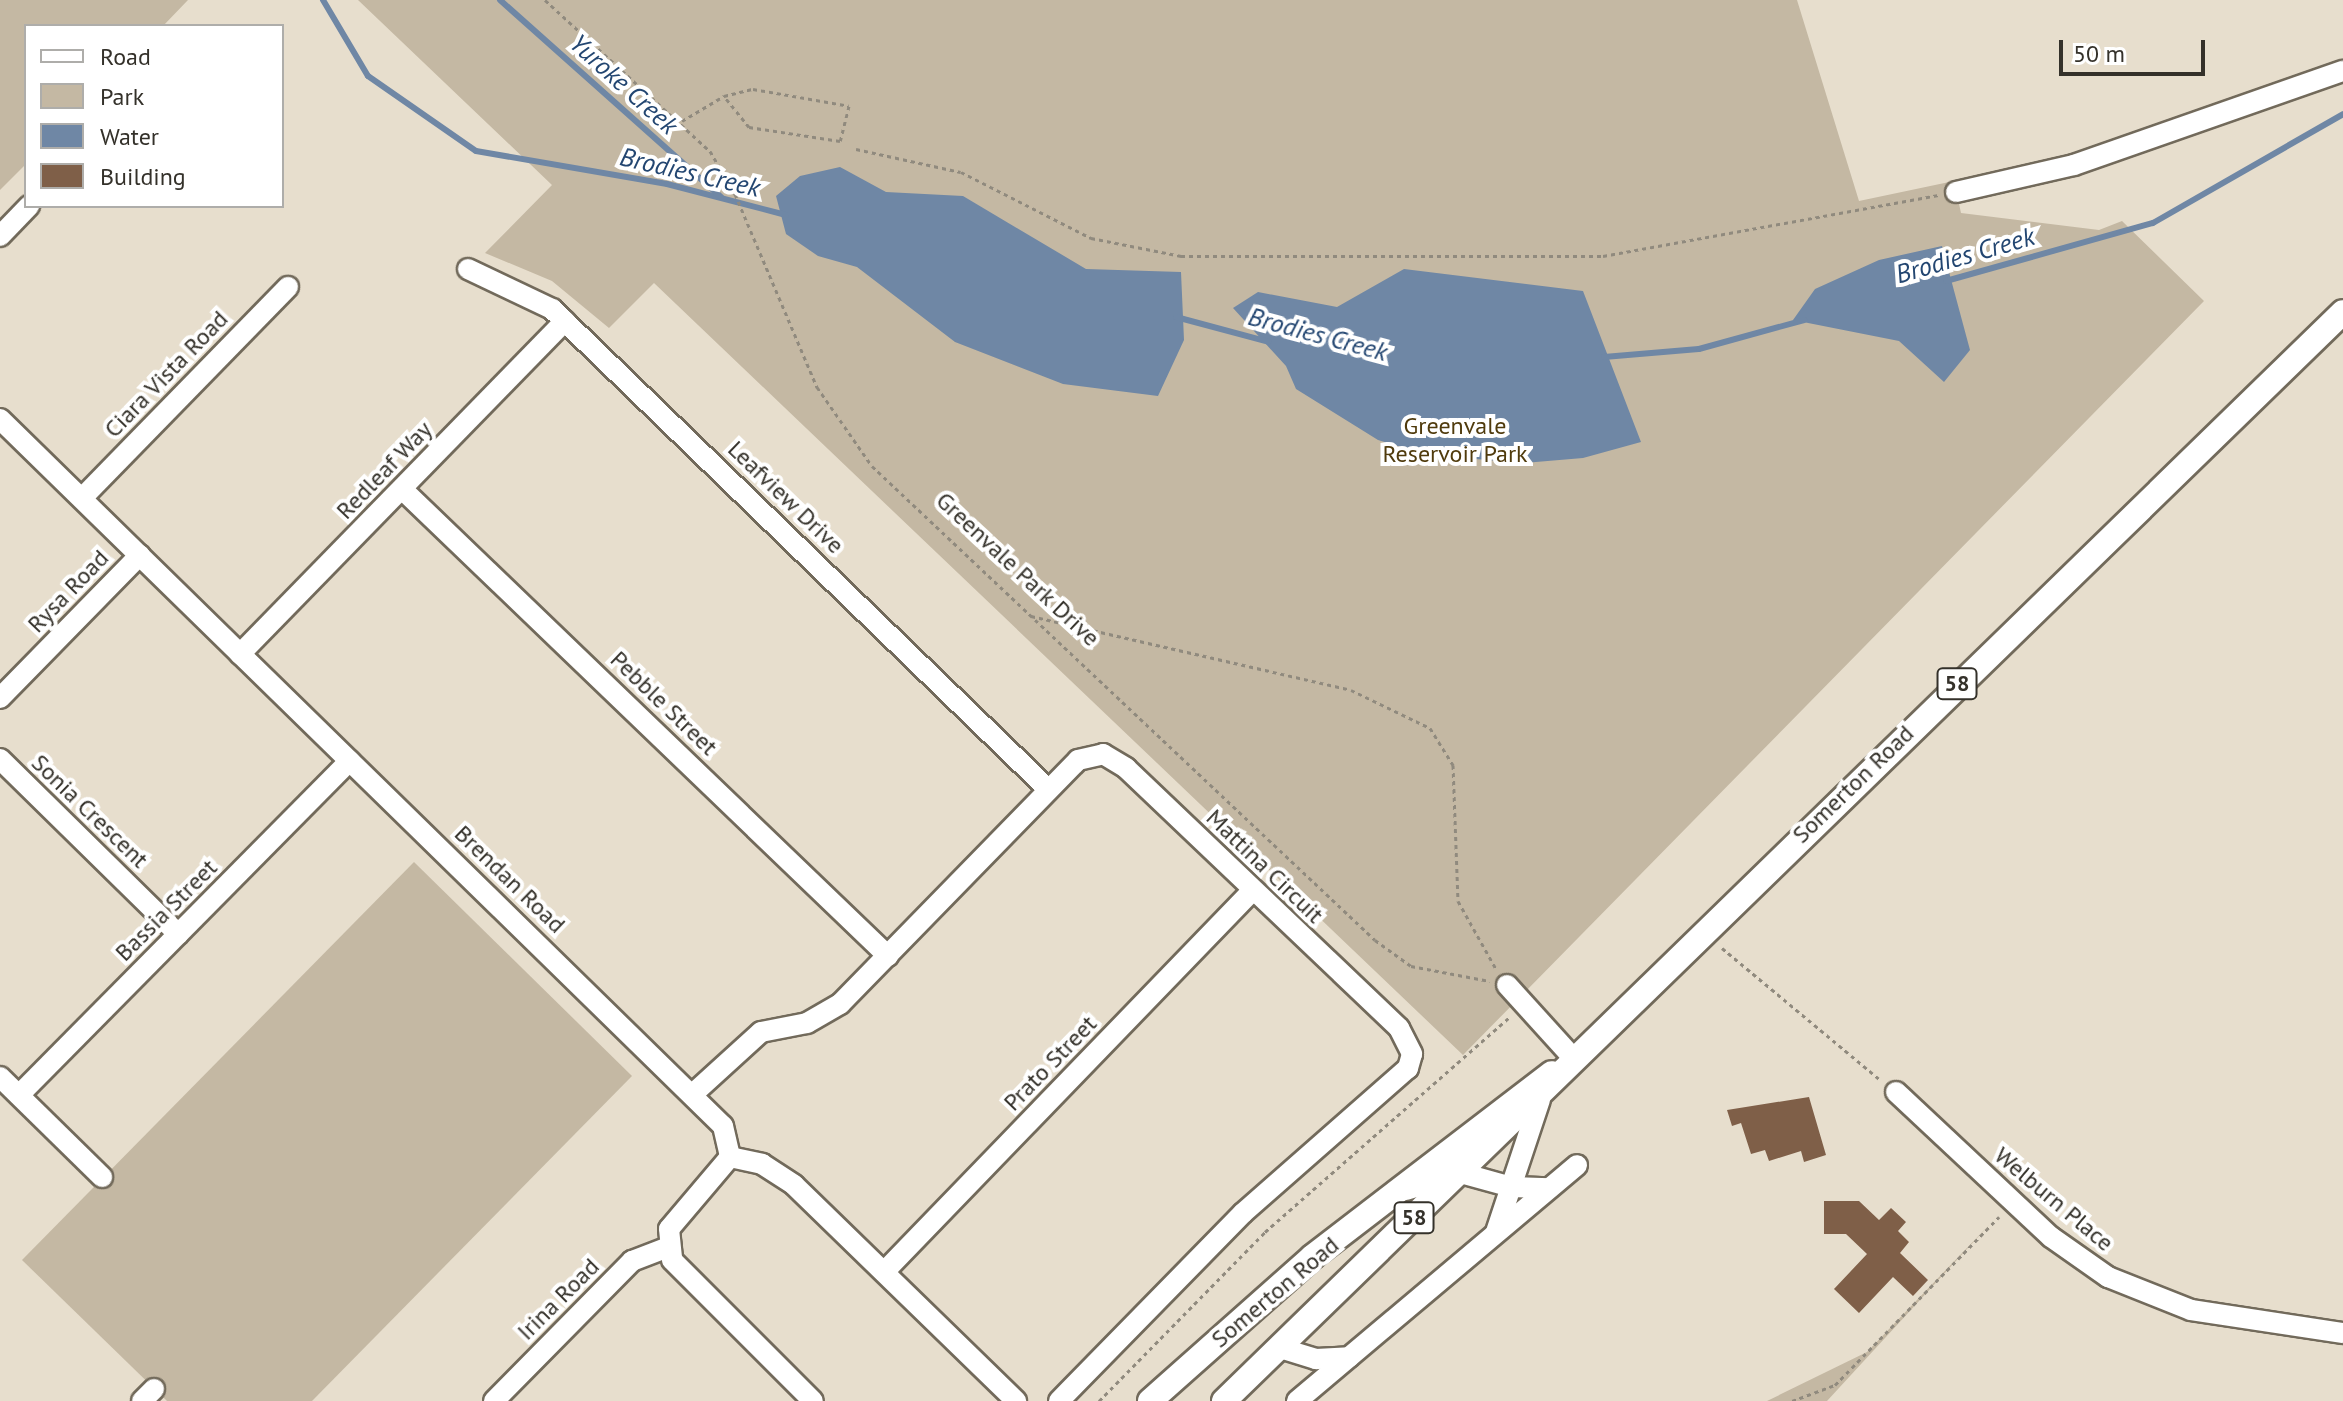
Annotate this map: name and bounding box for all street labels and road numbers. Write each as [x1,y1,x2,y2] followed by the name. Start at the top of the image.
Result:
[98,304,234,444] street label: Ciara Vista Road
[330,415,438,525] street label: Redleaf Way
[722,434,850,560] street label: Leafview Drive
[930,486,1106,652] street label: Greenvale Park Drive
[22,544,114,638] street label: Rysa Road
[605,645,723,761] street label: Pebble Street
[1935,666,1979,702] road number: 58
[1786,719,1920,849] street label: Somerton Road
[26,748,154,874] street label: Sonia Crescent
[1200,803,1330,929] street label: Mattina Circuit
[449,819,571,939] street label: Brendan Road
[109,853,223,967] street label: Bassia Street
[998,1009,1102,1117] street label: Prato Street
[1989,1141,2119,1257] street label: Welburn Place
[1392,1200,1436,1236] road number: 58
[1206,1230,1344,1354] street label: Somerton Road
[511,1252,605,1346] street label: Irina Road

